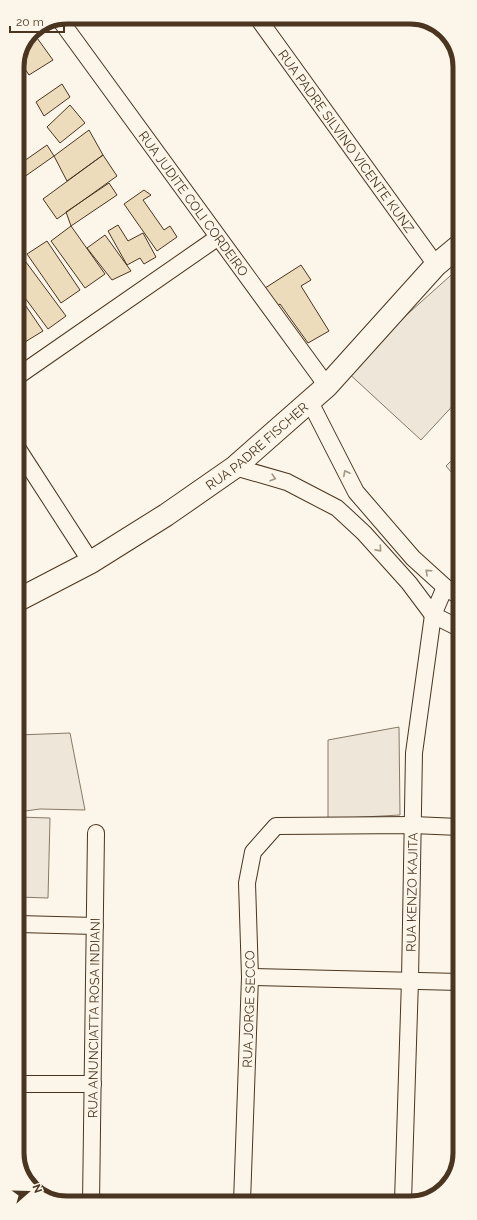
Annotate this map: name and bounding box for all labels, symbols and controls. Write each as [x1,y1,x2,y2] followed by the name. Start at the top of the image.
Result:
[10,8,64,34] scale bar
[16,15,44,29] text: 20 m
[275,47,417,236] street label: RUA PADRE SILVINO VICENTE KUNZ
[136,128,251,279] street label: RUA JUDITE COLI CORDEIRO
[203,399,311,493] street label: RUA PADRE FISCHER
[343,469,351,477] one-way arrow
[269,473,276,482] one-way arrow
[374,545,381,552] one-way arrow
[425,570,433,577] one-way arrow
[403,832,421,952] street label: RUA KENZO KAJITA
[85,918,103,1118] street label: RUA ANUNCIATTA ROSA INDIANI
[240,950,258,1068] street label: RUA JORGE SECCO
[8,1172,48,1212] north arrow
[29,1183,44,1195] text: N

